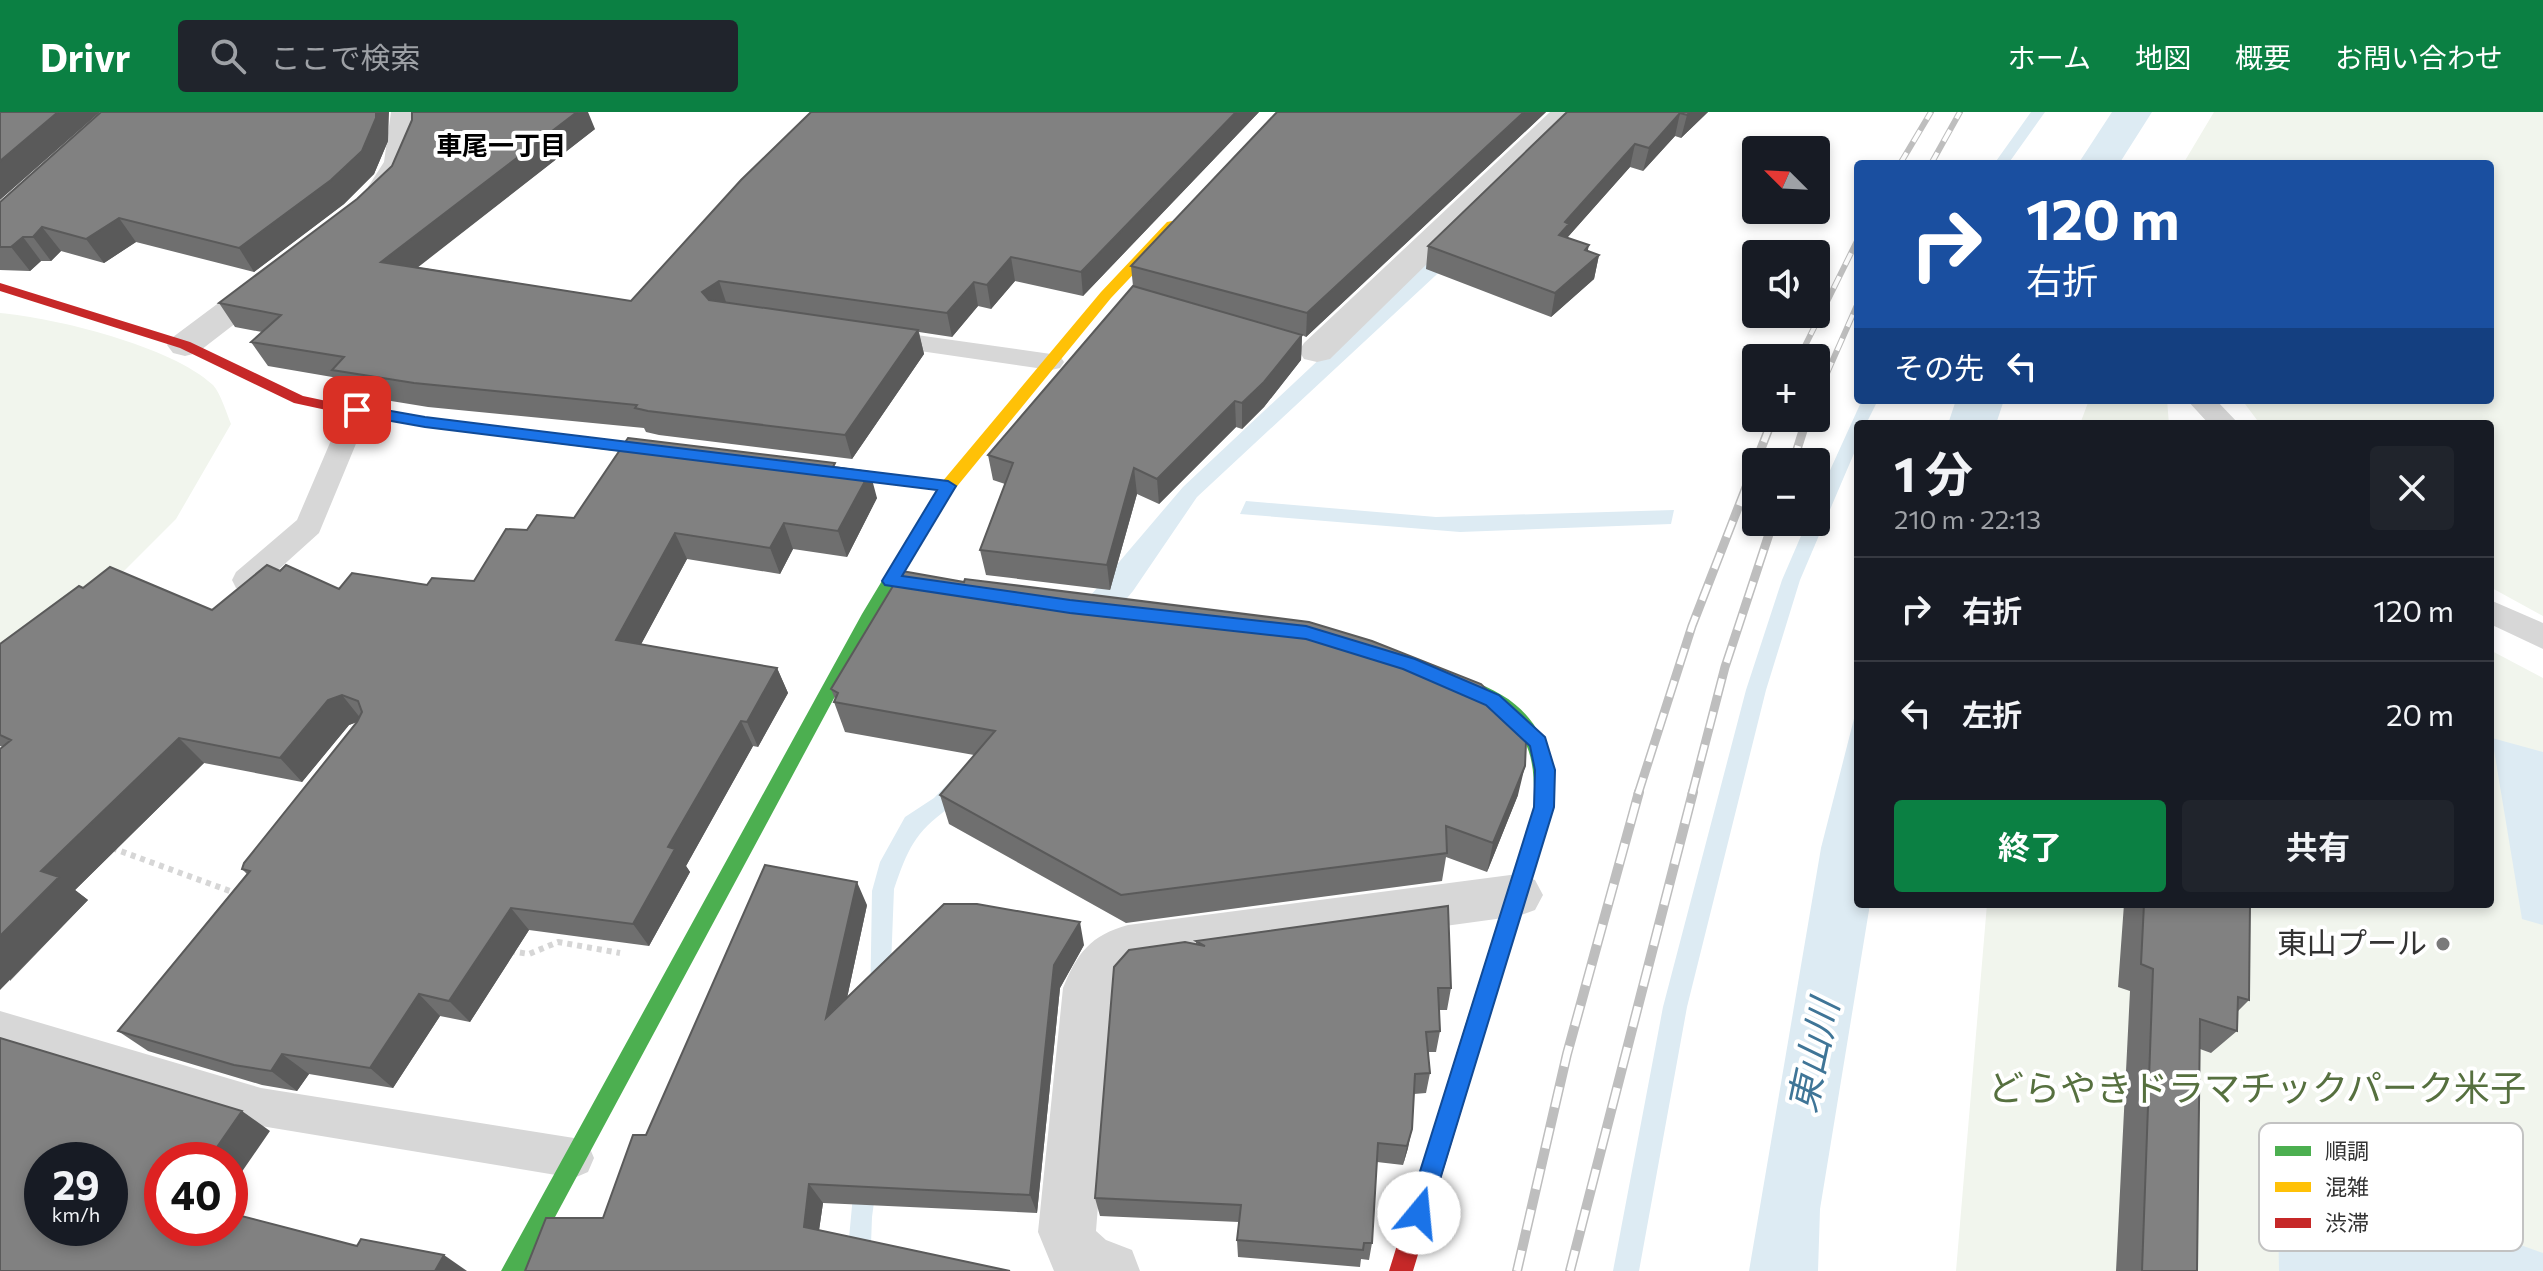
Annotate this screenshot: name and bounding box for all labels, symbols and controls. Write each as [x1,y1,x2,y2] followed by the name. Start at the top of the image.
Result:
[178,20,738,92] search box
[40,33,130,80] text: Drivr
[206,34,250,78] icon: search
[270,38,420,75] text: ここで検索
[2008,40,2091,74] text: ホーム
[2135,40,2191,74] text: 地図
[2235,40,2291,74] text: 概要
[2335,40,2503,74] text: お問い合わせ
[436,129,566,160] district label: 車尾一丁目
[1742,136,1830,224] north arrow
[1742,136,1830,536] map controls
[2026,183,2180,252] text: 120 m
[1894,192,1998,296] icon: right
[1742,240,1830,328] button: sound
[2026,257,2098,301] text: 右折
[1742,344,1830,432] button: +
[2000,344,2044,388] icon: left
[1894,348,1984,385] text: その先
[323,376,391,444] pin
[335,388,379,432] icon: arrive
[1894,443,1973,502] text: 1 分
[2370,446,2454,530] button: close
[1742,448,1830,536] button: −
[1894,503,2041,534] text: 210 m · 22:13
[1894,587,1938,631] icon: right
[1962,591,2022,628] text: 右折
[2373,591,2454,628] text: 120 m
[1894,691,1938,735] icon: left
[1962,695,2022,732] text: 左折
[2386,695,2454,732] text: 20 m
[1894,800,2166,892] button: 終了
[2182,800,2454,892] button: 共有
[2277,923,2427,960] place label: 東山プール
[2434,935,2452,953] marker: 東山プール
[1777,991,1847,1116] water label: 東山川
[1988,1064,2526,1108] park label: どらやきドラマチックパーク米子
[2259,1123,2523,1251] legend
[2325,1137,2369,1164] text: 順調
[144,1142,248,1246] speed limit sign: 40
[52,1159,100,1208] text: 29
[1377,1171,1461,1255] position arrow
[2325,1173,2369,1200] text: 混雑
[52,1202,100,1226] text: km/h
[2325,1209,2369,1236] text: 渋滞

